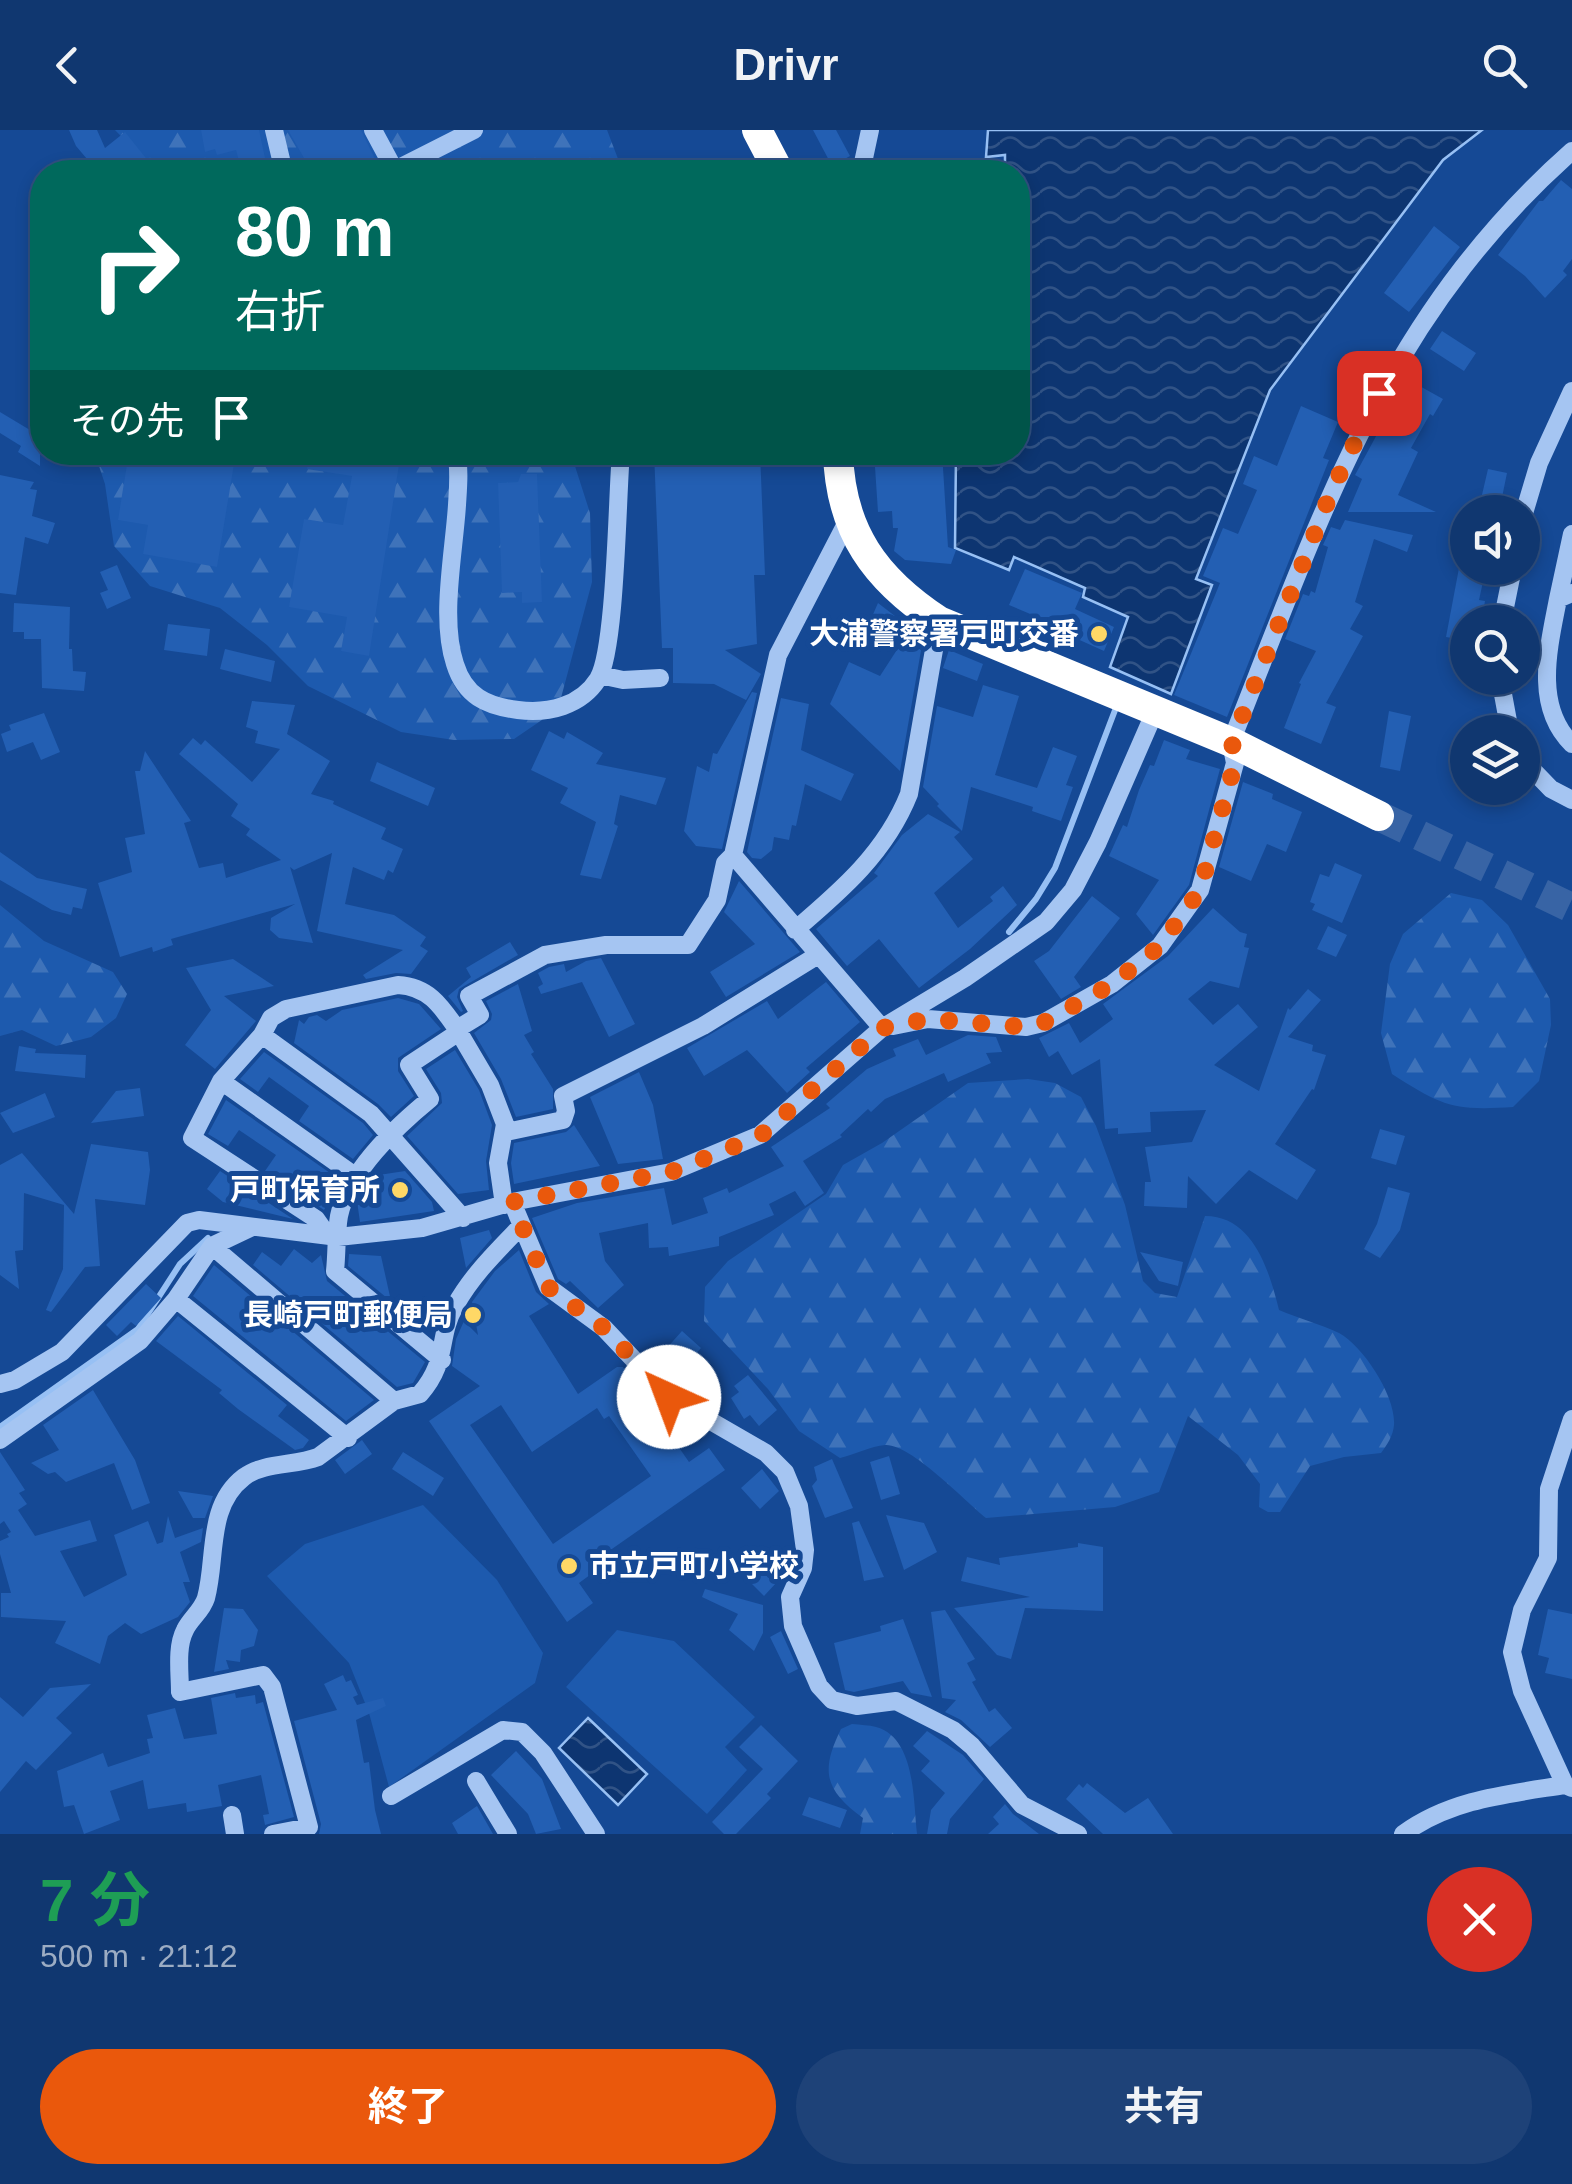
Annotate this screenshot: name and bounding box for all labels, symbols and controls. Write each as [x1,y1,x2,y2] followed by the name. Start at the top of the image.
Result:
[40,38,95,93] icon: back
[1477,38,1532,93] icon: search
[733,39,839,90] text: Drivr
[235,193,395,271] text: 80 m
[70,200,200,330] icon: right
[235,286,325,337] text: 右折
[1337,351,1422,436] pin
[1352,366,1407,421] icon: arrive
[204,390,259,445] icon: arrive
[70,400,184,442] text: その先
[1450,495,1540,805] map controls
[1450,495,1540,585] button: sound
[1450,605,1540,695] button: search
[809,617,1079,650] place label: 大浦警察署戸町交番
[1088,623,1110,645] marker: 大浦警察署戸町交番
[1450,715,1540,805] button: layers
[230,1173,380,1206] place label: 戸町保育所
[389,1179,411,1201] marker: 戸町保育所
[243,1298,453,1331] place label: 長崎戸町郵便局
[462,1304,484,1326] marker: 長崎戸町郵便局
[617,1345,721,1449] position arrow
[589,1549,799,1582] place label: 市立戸町小学校
[558,1555,580,1577] marker: 市立戸町小学校
[40,1867,150,1934] text: 7 分
[1427,1867,1532,1972] button: close
[40,1938,237,1974] text: 500 m · 21:12
[40,2049,776,2164] button: 終了
[796,2049,1532,2164] button: 共有

